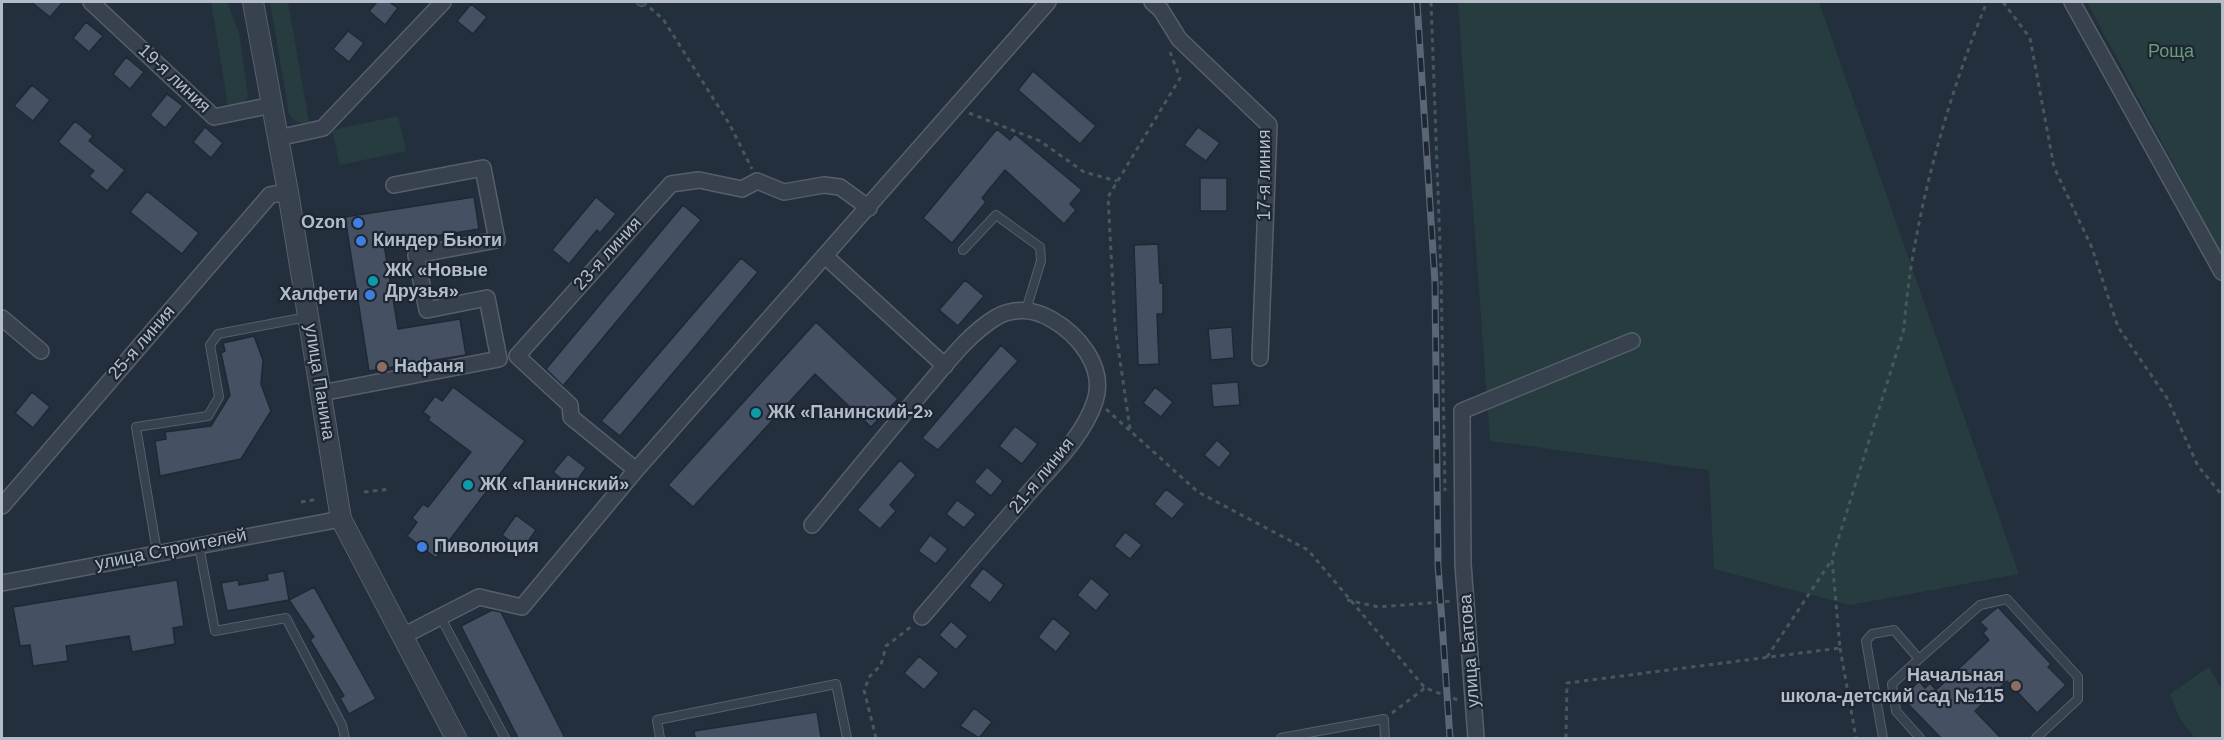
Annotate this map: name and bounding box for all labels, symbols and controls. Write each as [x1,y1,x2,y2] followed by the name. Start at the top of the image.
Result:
[133,40,215,118] street label: 19-я линия
[2148,41,2194,63] park label: Роща
[1254,129,1276,221] street label: 17-я линия
[301,212,346,234] place label: Ozon
[570,213,646,295] street label: 23-я линия
[351,216,365,230] marker: Ozon
[373,230,502,252] place label: Киндер Бьюти
[354,234,368,248] marker: Киндер Бьюти
[385,260,488,302] place label: ЖК «Новые Друзья»
[366,274,380,288] marker: ЖК «Новые Друзья»
[279,284,358,306] place label: Халфети
[363,288,377,302] marker: Халфети
[104,302,180,384] street label: 25-я линия
[299,322,339,442] street label: улица Панина
[394,356,464,378] place label: Нафаня
[375,360,389,374] marker: Нафаня
[768,402,933,424] place label: ЖК «Панинский-2»
[749,406,763,420] marker: ЖК «Панинский-2»
[1005,434,1079,518] street label: 21-я линия
[480,474,629,496] place label: ЖК «Панинский»
[461,478,475,492] marker: ЖК «Панинский»
[93,525,249,575] street label: улица Строителей
[434,536,539,558] place label: Пиволюция
[415,540,429,554] marker: Пиволюция
[1455,594,1485,708] street label: улица Батова
[1781,665,2004,708] place label: Начальная школа-детский сад №115
[2009,679,2023,693] marker: Начальная школа-детский сад №115

